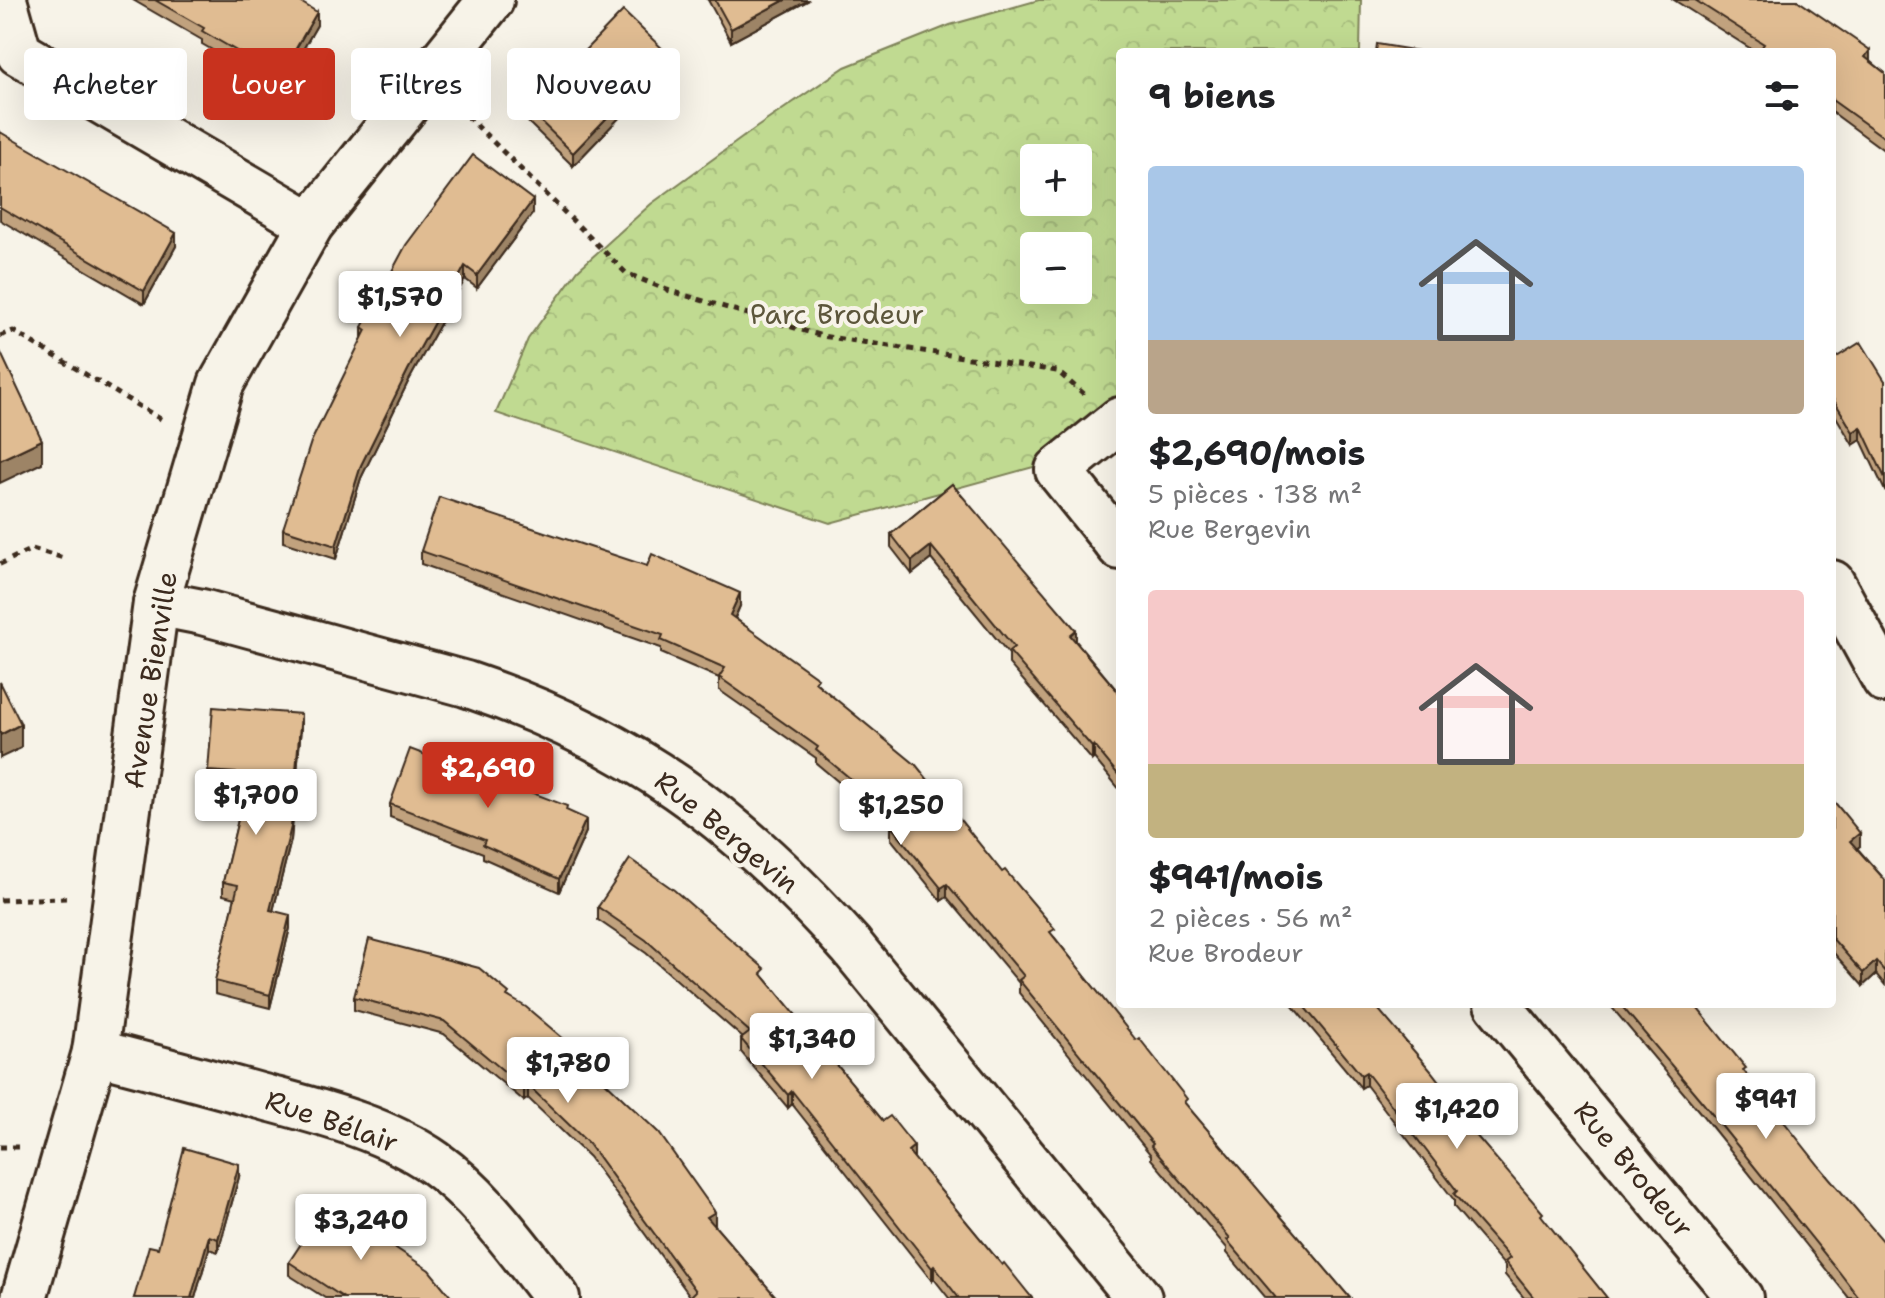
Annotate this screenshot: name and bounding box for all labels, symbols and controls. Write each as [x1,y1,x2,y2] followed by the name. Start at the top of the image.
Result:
[24,48,187,120] chip: Acheter
[203,48,335,120] chip: Louer
[351,48,491,120] chip: Filtres
[507,48,680,120] chip: Nouveau
[1148,73,1276,119] text: 9 biens
[1760,74,1804,118] icon: filters
[1020,144,1092,304] map controls
[1020,144,1092,216] button: +
[1404,218,1548,362] icon: home
[1020,232,1092,304] button: −
[335,271,465,339] pin: $1,570
[357,279,443,314] text: $1,570
[750,295,924,333] park label: Parc Brodeur
[1148,430,1365,476] text: $2,690/mois
[1148,476,1362,511] text: 5 pièces · 138 m²
[1148,511,1311,546] text: Rue Bergevin
[114,568,186,792] street label: Avenue Bienville
[1404,642,1548,786] icon: home
[423,742,553,810] pin: $2,690
[440,750,536,785] text: $2,690
[647,762,807,902] street label: Rue Bergevin
[191,769,321,837] pin: $1,700
[213,777,299,812] text: $1,700
[836,779,966,847] pin: $1,250
[858,787,944,822] text: $1,250
[1148,854,1324,900] text: $941/mois
[1148,900,1353,935] text: 2 pièces · 56 m²
[1148,935,1304,970] text: Rue Brodeur
[747,1013,877,1081] pin: $1,340
[768,1021,856,1056] text: $1,340
[503,1037,633,1105] pin: $1,780
[525,1045,611,1080] text: $1,780
[1719,1073,1813,1141] pin: $941
[260,1081,404,1161] street label: Rue Bélair
[1734,1081,1798,1116] text: $941
[1392,1083,1522,1151] pin: $1,420
[1414,1091,1500,1126] text: $1,420
[1566,1093,1702,1245] street label: Rue Brodeur
[296,1194,426,1262] pin: $3,240
[313,1202,409,1237] text: $3,240

